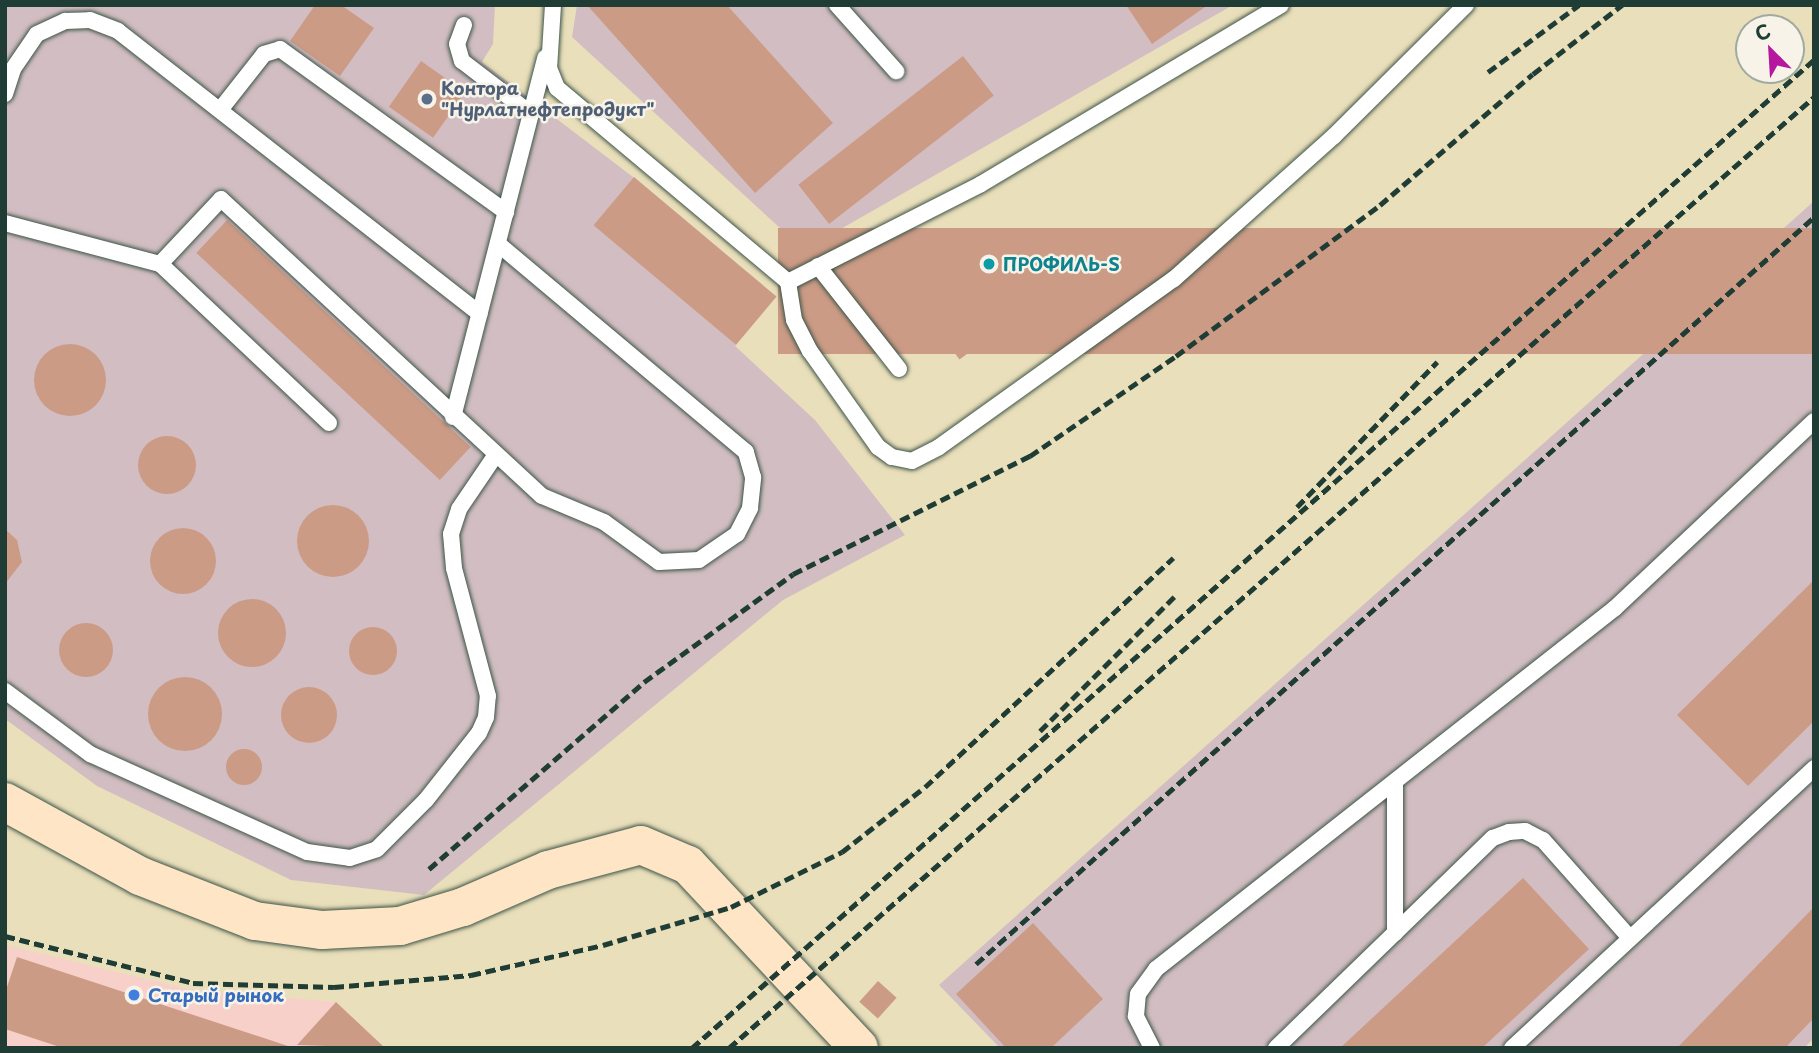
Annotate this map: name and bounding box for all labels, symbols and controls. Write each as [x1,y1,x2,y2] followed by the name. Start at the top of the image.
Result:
[1735,14,1805,84] north arrow
[1750,16,1774,47] text: С
[441,78,654,120] place label: Контора "Нурлатнефтепродукт"
[419,91,435,107] marker: Контора "Нурлатнефтепродукт"
[1003,253,1120,275] place label: ПРОФИЛЬ-S
[981,256,997,272] marker: ПРОФИЛЬ-S
[148,984,284,1006] place label: Старый рынок
[126,987,142,1003] marker: Старый рынок

